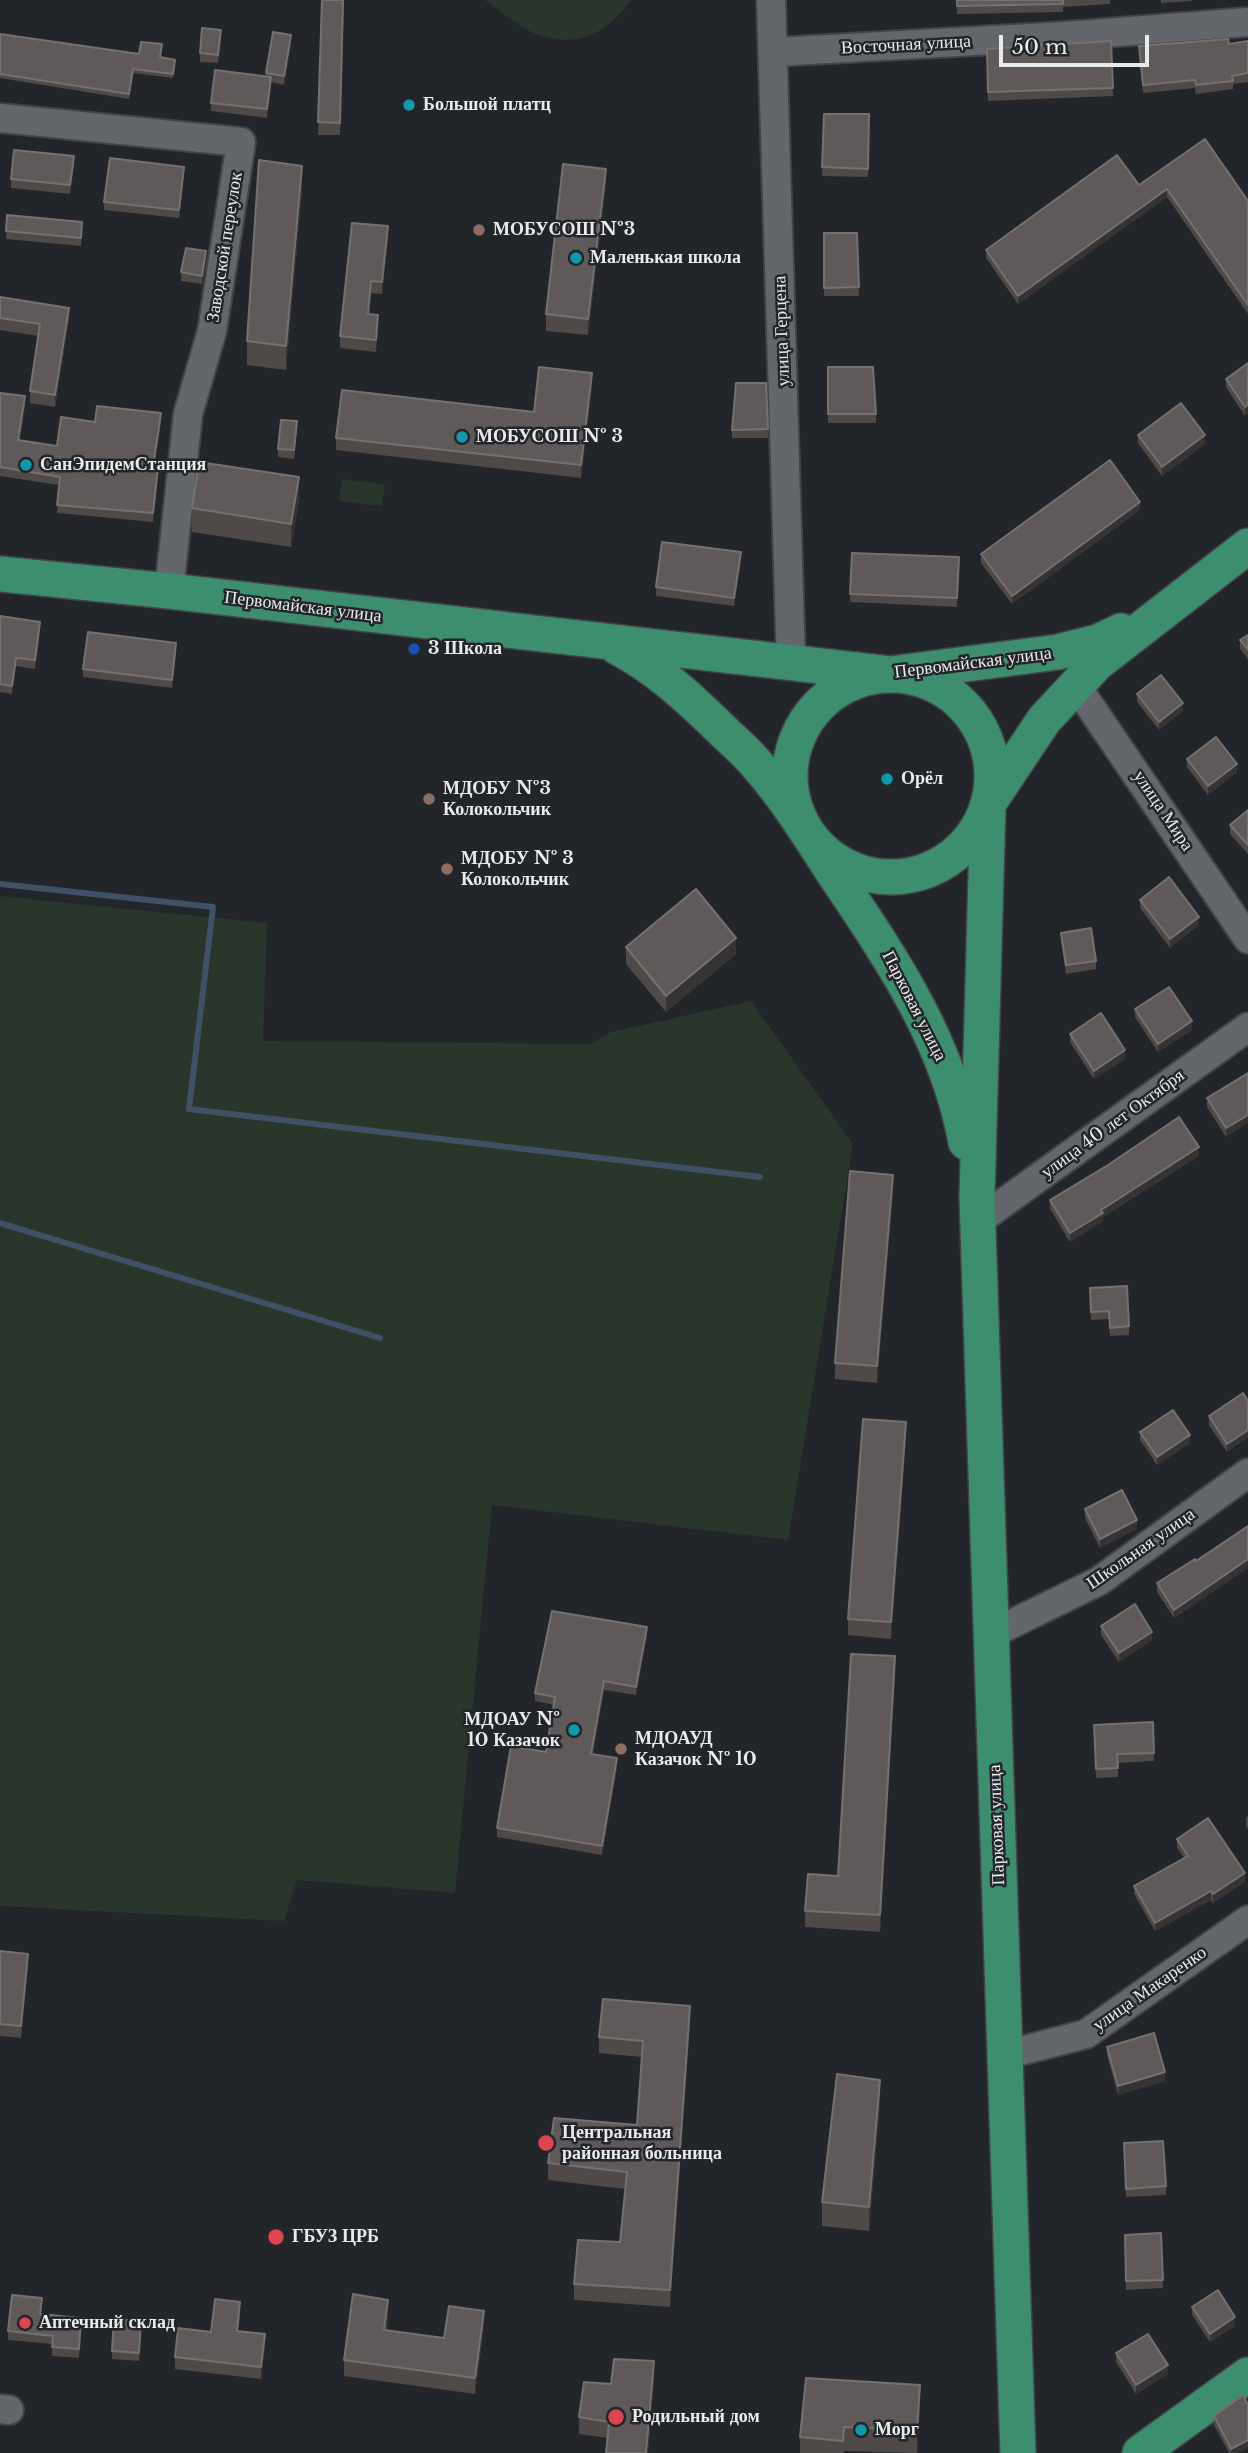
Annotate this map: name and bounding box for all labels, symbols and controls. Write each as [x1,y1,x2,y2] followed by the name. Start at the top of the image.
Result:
[1003,21,1154,65] scale bar
[840,31,972,59] street label: Восточная улица
[1012,34,1067,60] text: 50 m
[423,94,551,116] place label: Большой платц
[401,97,417,113] marker: Большой платц
[202,170,248,324] street label: Заводской переулок
[493,219,635,241] place label: МОБУСОШ №3
[471,222,487,238] marker: МОБУСОШ №3
[590,247,741,269] place label: Маленькая школа
[568,250,584,266] marker: Маленькая школа
[769,275,795,387] street label: улица Герцена
[476,426,623,448] place label: МОБУСОШ № 3
[454,429,470,445] marker: МОБУСОШ № 3
[40,454,206,476] place label: СанЭпидемСтанция
[18,457,34,473] marker: СанЭпидемСтанция
[223,587,383,627] street label: Первомайская улица
[428,638,502,660] place label: 3 Школа
[406,641,422,657] marker: 3 Школа
[893,643,1053,683] street label: Первомайская улица
[1128,767,1198,855] street label: улица Мира
[901,768,943,790] place label: Орёл
[879,771,895,787] marker: Орёл
[443,778,551,820] place label: МДОБУ №3 Колокольчик
[421,791,437,807] marker: МДОБУ №3 Колокольчик
[461,848,574,890] place label: МДОБУ № 3 Колокольчик
[439,861,455,877] marker: МДОБУ № 3 Колокольчик
[877,947,951,1065] street label: Парковая улица
[1037,1065,1189,1183] street label: улица 40 лет Октября
[1083,1504,1199,1594] street label: Школьная улица
[464,1709,560,1752] place label: МДОАУ № 10 Казачок
[566,1722,582,1738] marker: МДОАУ № 10 Казачок
[635,1728,757,1770] place label: МДОАУД Казачок № 10
[613,1741,629,1757] marker: МДОАУД Казачок № 10
[984,1764,1010,1886] street label: Парковая улица
[1089,1942,1211,2036] street label: улица Макаренко
[562,2122,722,2164] place label: Центральная районная больница
[536,2133,556,2153] marker: Центральная районная больница
[292,2226,379,2248] place label: ГБУЗ ЦРБ
[266,2227,286,2247] marker: ГБУЗ ЦРБ
[39,2312,175,2334] place label: Аптечный склад
[17,2315,33,2331] marker: Аптечный склад
[632,2406,760,2428] place label: Родильный дом
[606,2407,626,2427] marker: Родильный дом
[875,2419,919,2441] place label: Морг
[853,2422,869,2438] marker: Морг

